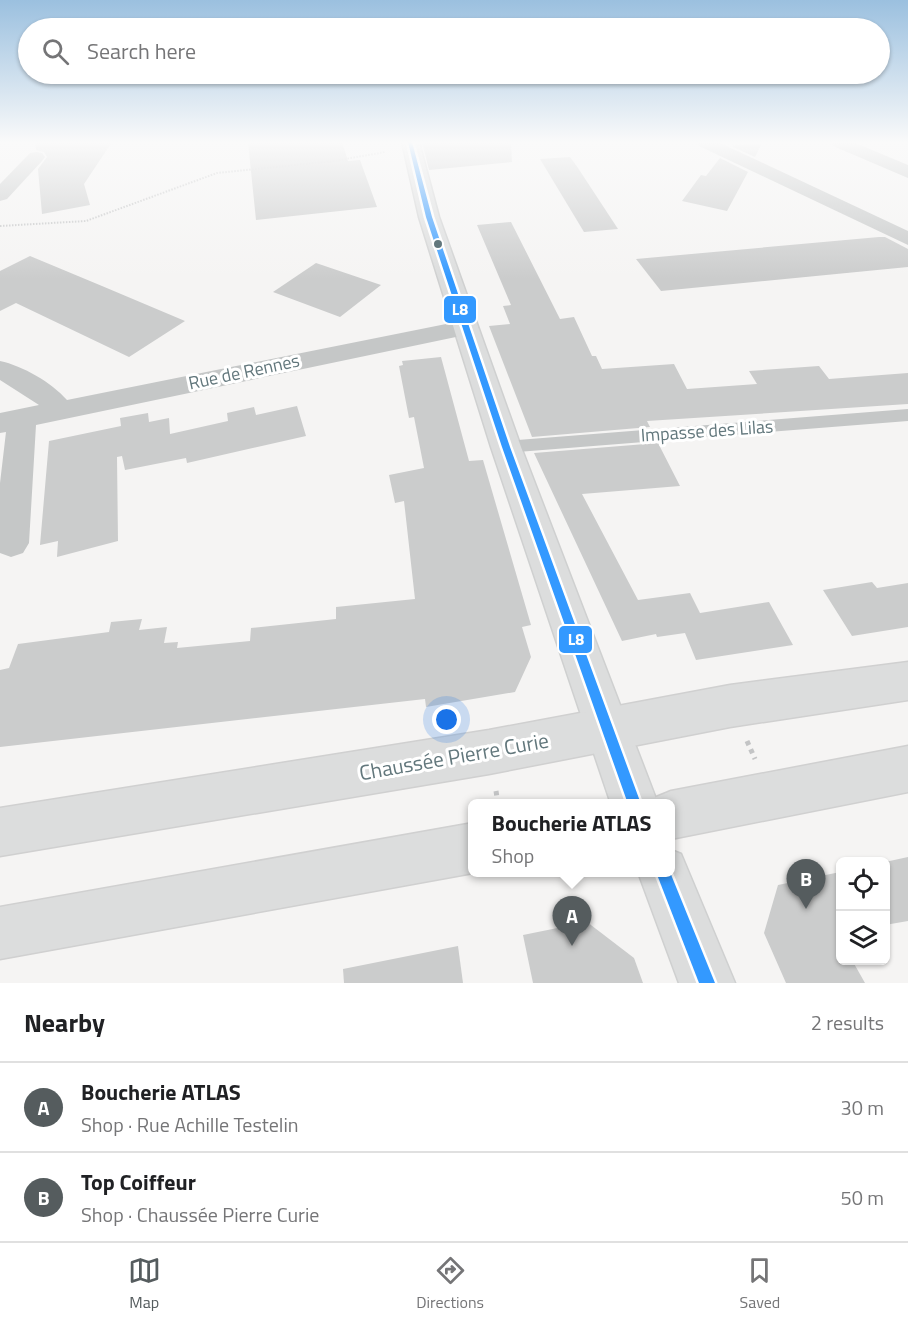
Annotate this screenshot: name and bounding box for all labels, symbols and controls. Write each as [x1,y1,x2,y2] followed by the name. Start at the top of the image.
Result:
[18,18,890,84] search box
[87,34,196,68] text: Search here
[39,35,72,68] icon: search
[432,238,444,250] unlabelled marker
[443,295,477,324] line badge: L8
[452,297,468,321] text: L8
[186,347,302,396] street label: Rue de Rennes
[640,412,774,449] street label: Impasse des Lilas
[558,625,593,654] line badge: L8
[568,627,584,651] text: L8
[432,705,461,734] your location
[357,724,551,788] street label: Chaussée Pierre Curie
[468,799,675,877] popup
[492,806,651,840] text: Boucherie ATLAS
[492,840,534,871] text: Shop
[836,857,890,965] map controls
[836,857,890,911] button: locate
[786,860,826,909] pin: B
[552,896,592,946] pin: A
[836,911,890,965] button: layers
[24,1003,105,1042] text: Nearby
[811,1007,884,1038] text: 2 results
[81,1075,241,1109] text: Boucherie ATLAS
[37,1092,50,1123] text: A
[840,1092,884,1123] text: 30 m
[81,1109,299,1140] text: Shop · Rue Achille Testelin
[81,1165,196,1199] text: Top Coiffeur
[37,1182,50,1213] text: B
[840,1182,884,1213] text: 50 m
[81,1199,319,1230] text: Shop · Chaussée Pierre Curie
[128,1254,161,1314] tab: Map
[416,1254,484,1314] tab: Directions
[740,1254,780,1314] tab: Saved

